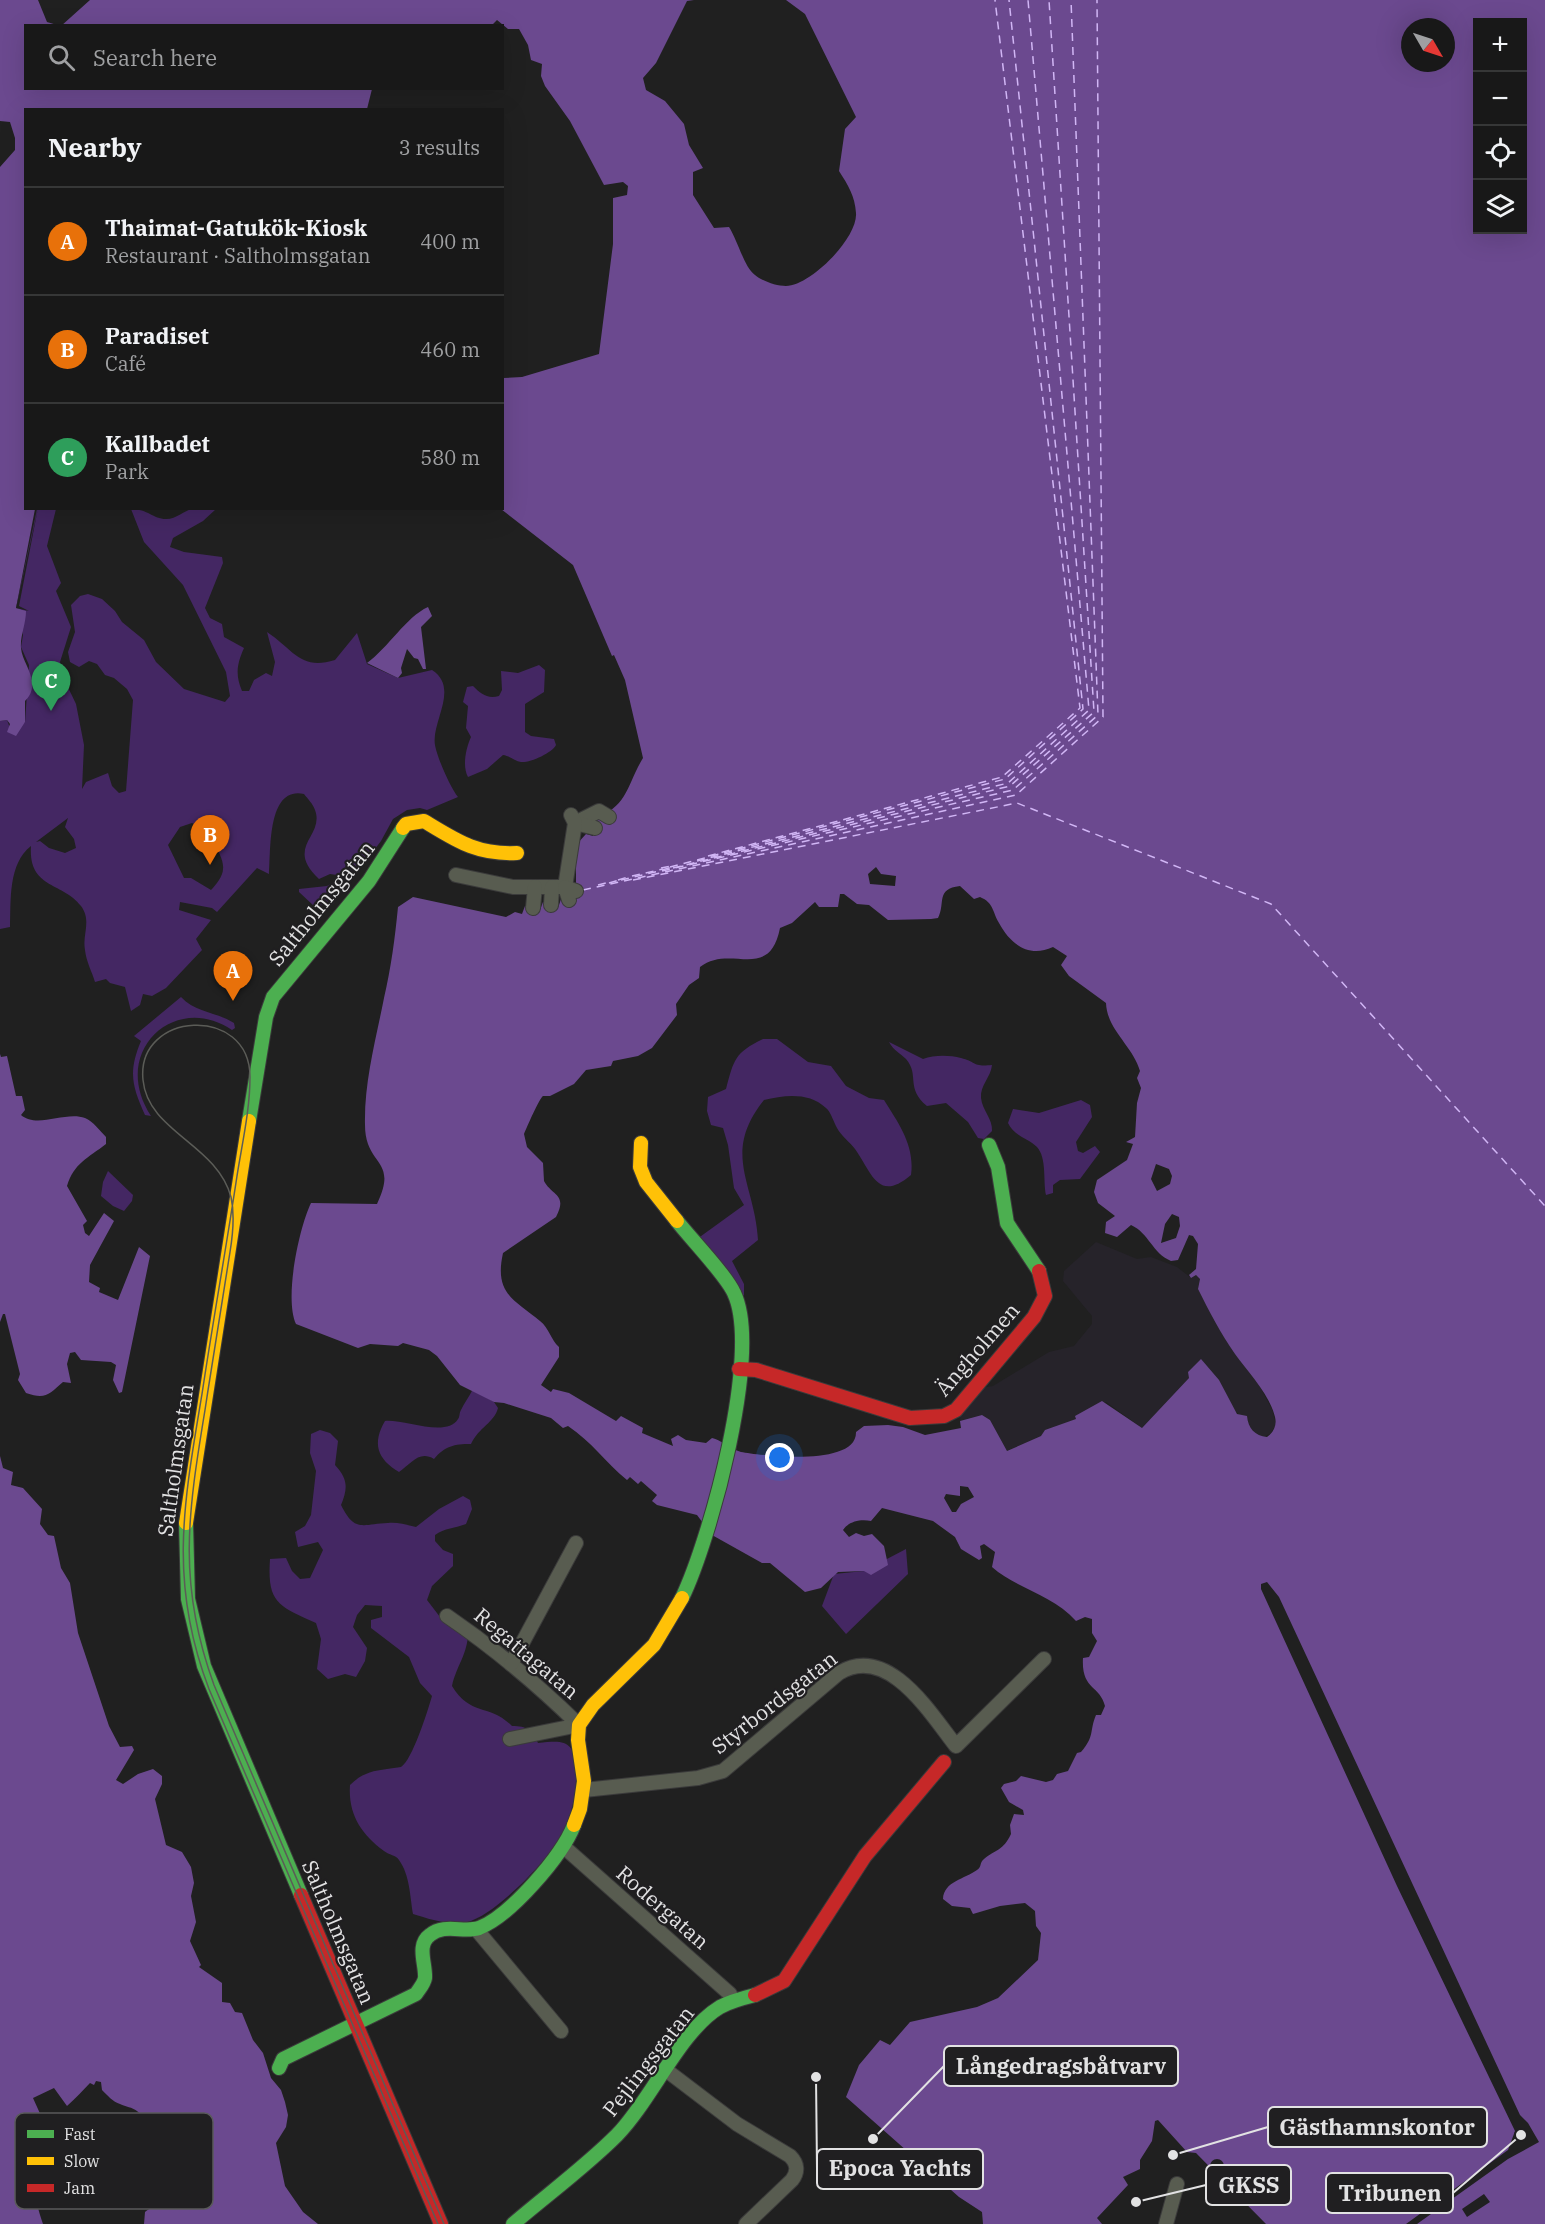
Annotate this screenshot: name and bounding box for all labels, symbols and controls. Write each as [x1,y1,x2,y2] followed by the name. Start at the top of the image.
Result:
[1401,18,1455,72] north arrow
[1473,18,1527,234] map controls
[1473,18,1527,72] button: +
[24,24,504,90] search box
[45,41,78,74] icon: search
[93,43,217,72] text: Search here
[1473,72,1527,126] button: −
[1473,126,1527,180] button: locate
[48,130,142,164] text: Nearby
[399,134,480,161] text: 3 results
[1473,180,1527,234] button: layers
[105,213,367,242] text: Thaimat-Gatukök-Kiosk
[61,228,74,255] text: A
[420,228,480,255] text: 400 m
[105,242,371,269] text: Restaurant · Saltholmsgatan
[105,321,209,350] text: Paradiset
[60,336,75,363] text: B
[420,336,480,363] text: 460 m
[105,350,146,377] text: Café
[105,429,210,458] text: Kallbadet
[61,444,74,471] text: C
[420,444,480,471] text: 580 m
[105,458,149,485] text: Park
[32,662,70,711] pin: C
[190,816,230,865] pin: B
[262,834,380,972] street label: Saltholmsgatan
[214,952,252,1001] pin: A
[929,1296,1025,1402] street label: Ängholmen
[150,1382,200,1538] street label: Saltholmsgatan
[765,1443,794,1472] your location
[469,1601,585,1705] street label: Regattagatan
[706,1644,842,1760] street label: Styrbordsgatan
[296,1856,382,2008] street label: Saltholmsgatan
[611,1859,715,1955] street label: Rodergatan
[596,2000,700,2122] street label: Pejlingsgatan
[944,2046,1178,2086] callout: Långedragsbåtvarv
[956,2051,1167,2080] text: Långedragsbåtvarv
[1268,2107,1487,2147] callout: Gästhamnskontor
[1279,2112,1475,2141] text: Gästhamnskontor
[15,2113,213,2209] legend
[64,2124,96,2144] text: Fast
[817,2149,983,2189] callout: Epoca Yachts
[64,2151,100,2171] text: Slow
[829,2153,971,2182] text: Epoca Yachts
[1206,2165,1291,2205] callout: GKSS
[1218,2170,1280,2199] text: GKSS
[1326,2173,1453,2213] callout: Tribunen
[64,2178,95,2198] text: Jam
[1338,2178,1442,2207] text: Tribunen

